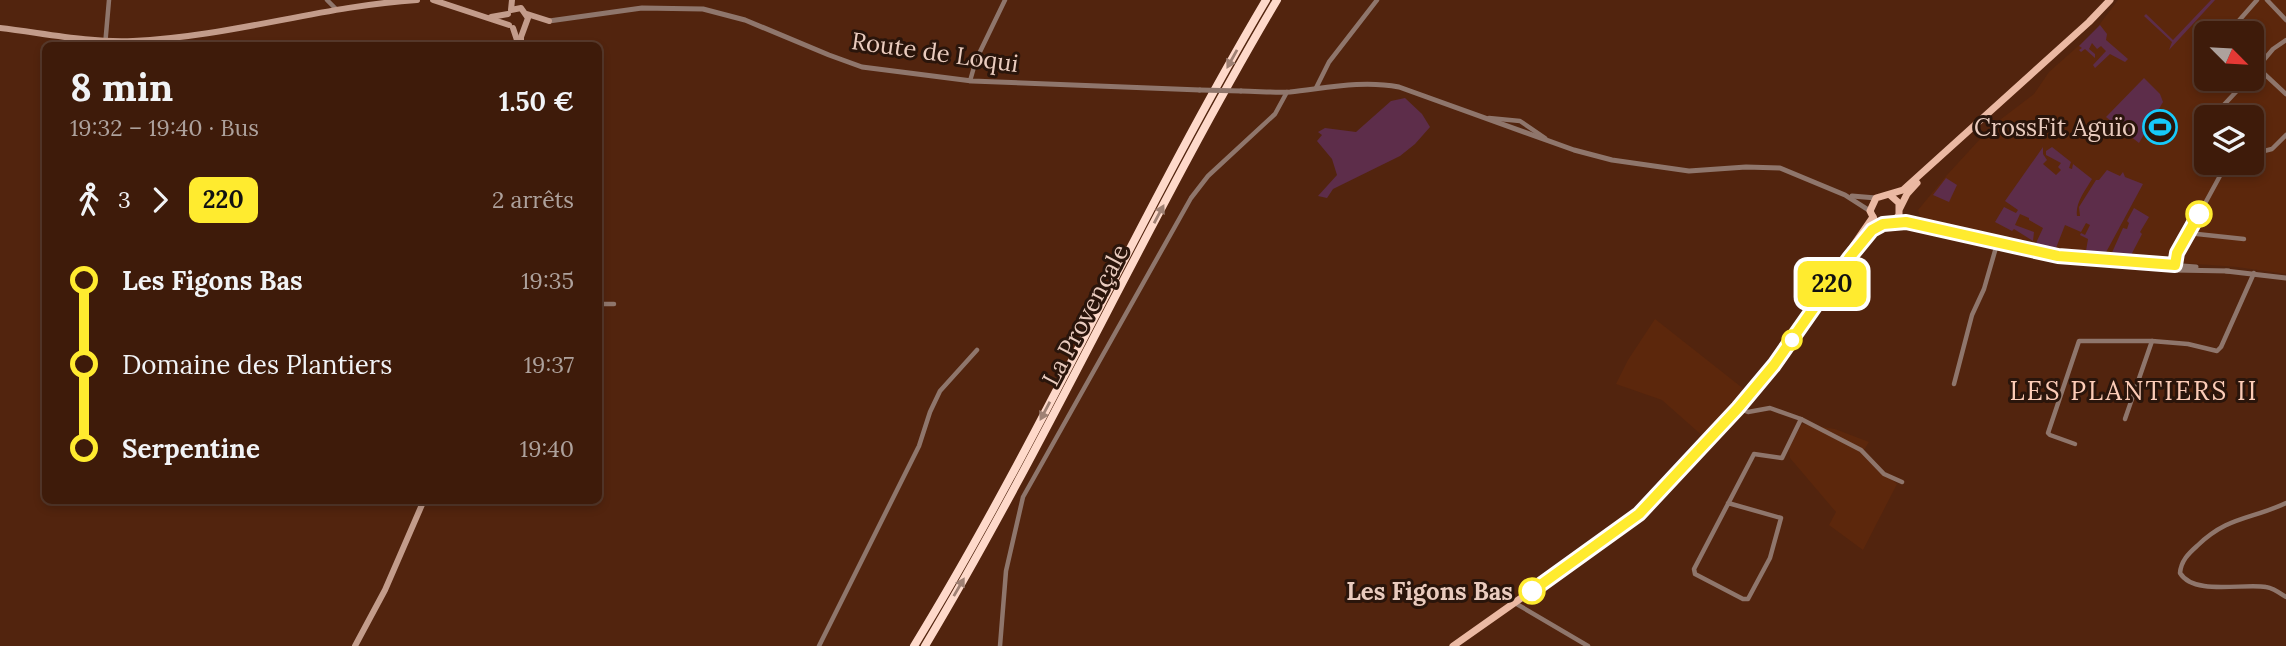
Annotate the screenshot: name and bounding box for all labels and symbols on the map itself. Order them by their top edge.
north arrow [2194,21,2264,91]
street label: Route de Loqui [849,25,1021,79]
one-way arrow [1226,49,1238,69]
sports icon: CrossFit Aguïo [2141,108,2179,146]
place label: CrossFit Aguïo [1974,112,2136,143]
unlabelled marker [2186,201,2212,227]
one-way arrow [1154,204,1165,224]
street label: La Provençale [1035,239,1135,391]
line badge: 220 [1792,261,1872,307]
unlabelled marker [1782,330,1802,350]
district label: LES PLANTIERS II [2010,374,2258,407]
one-way arrow [1039,402,1051,421]
place label: Les Figons Bas [1346,576,1513,607]
one-way arrow [953,578,965,597]
marker: Les Figons Bas [1519,578,1545,604]

